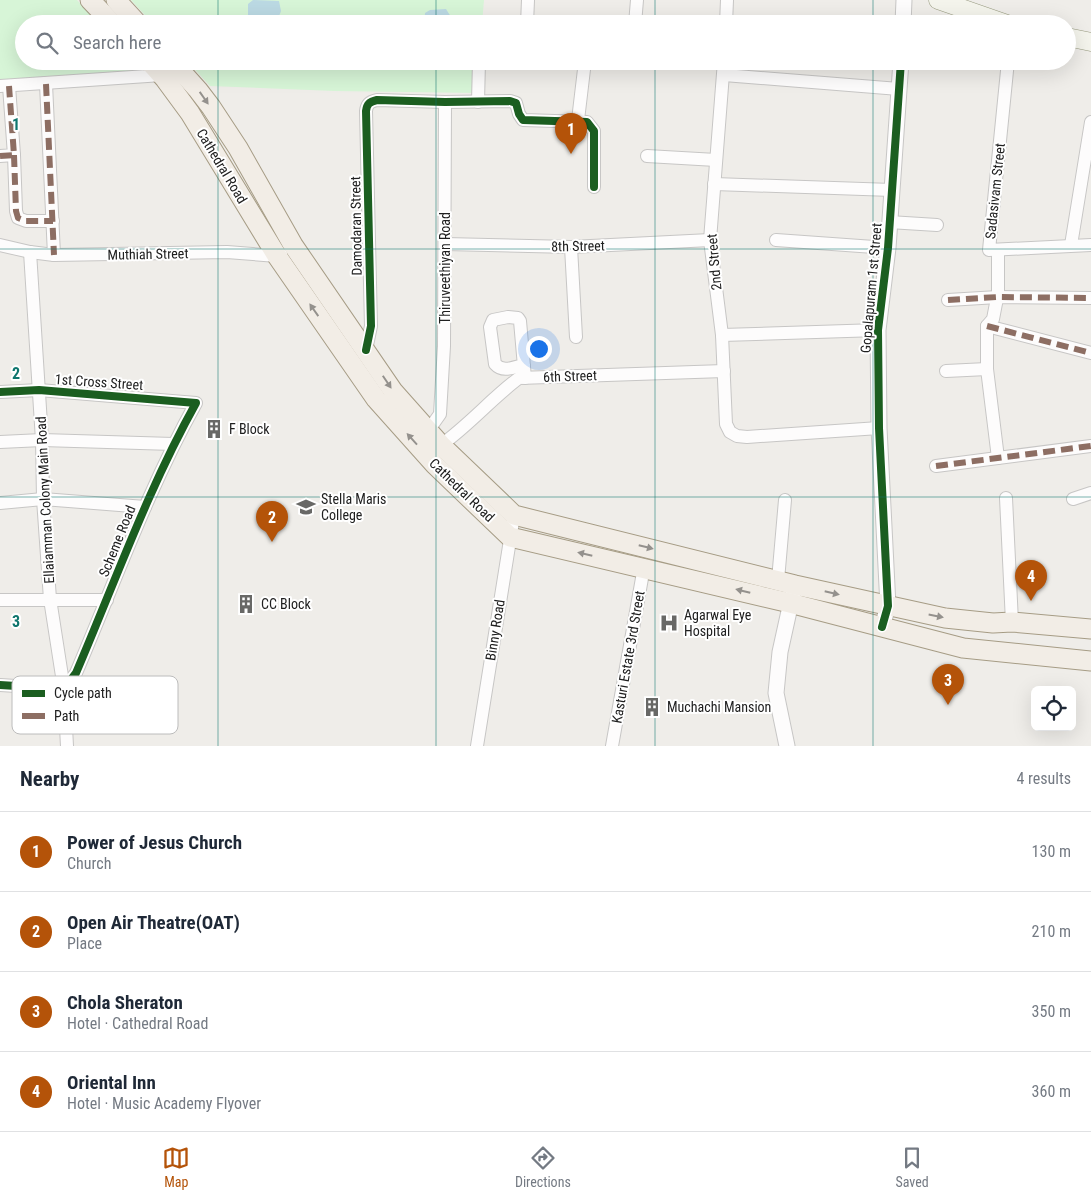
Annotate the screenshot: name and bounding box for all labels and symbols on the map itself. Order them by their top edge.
one-way arrow [199,91,209,105]
pin: 1 [555,113,587,154]
text: 1 [12,115,20,134]
street label: Cathedral Road [193,126,251,206]
street label: Sadasivam Street [982,142,1008,240]
street label: Damodaran Street [347,176,365,276]
street label: Thiruveethiyan Road [437,212,453,324]
street label: Gopalapuram 1st Street [857,222,885,354]
street label: 2nd Street [704,233,724,291]
street label: 8th Street [551,238,605,254]
street label: Muthiah Street [107,245,189,263]
one-way arrow [309,303,319,317]
your location [526,336,552,362]
text: 2 [12,364,20,383]
street label: 6th Street [543,367,597,385]
street label: 1st Cross Street [54,371,144,393]
one-way arrow [382,375,392,388]
street label: Ellaiamman Colony Main Road [33,416,57,584]
building icon: F Block [203,418,225,440]
place label: F Block [229,421,270,437]
one-way arrow [406,434,418,446]
street label: Cathedral Road [426,455,498,525]
place label: Stella Maris College [321,491,386,523]
school or university icon: Stella Maris College [295,496,317,518]
pin: 2 [256,501,288,542]
street label: Scheme Road [95,503,139,579]
one-way arrow [638,543,653,551]
one-way arrow [577,550,592,558]
pin: 4 [1015,560,1047,601]
one-way arrow [735,587,750,595]
street label: Kasturi Estate 3rd Street [608,589,648,725]
one-way arrow [825,589,840,597]
building icon: CC Block [235,593,257,615]
place label: CC Block [261,596,311,612]
street label: Binny Road [482,598,508,662]
place label: Agarwal Eye Hospital [684,607,752,639]
text: 3 [12,612,20,631]
hospital icon: Agarwal Eye Hospital [658,612,680,634]
one-way arrow [929,612,944,620]
pin: 3 [932,664,964,705]
legend [12,676,178,734]
text: Cycle path [54,685,112,701]
building icon: Muchachi Mansion [641,696,663,718]
place label: Muchachi Mansion [667,699,771,715]
text: Path [54,708,79,724]

